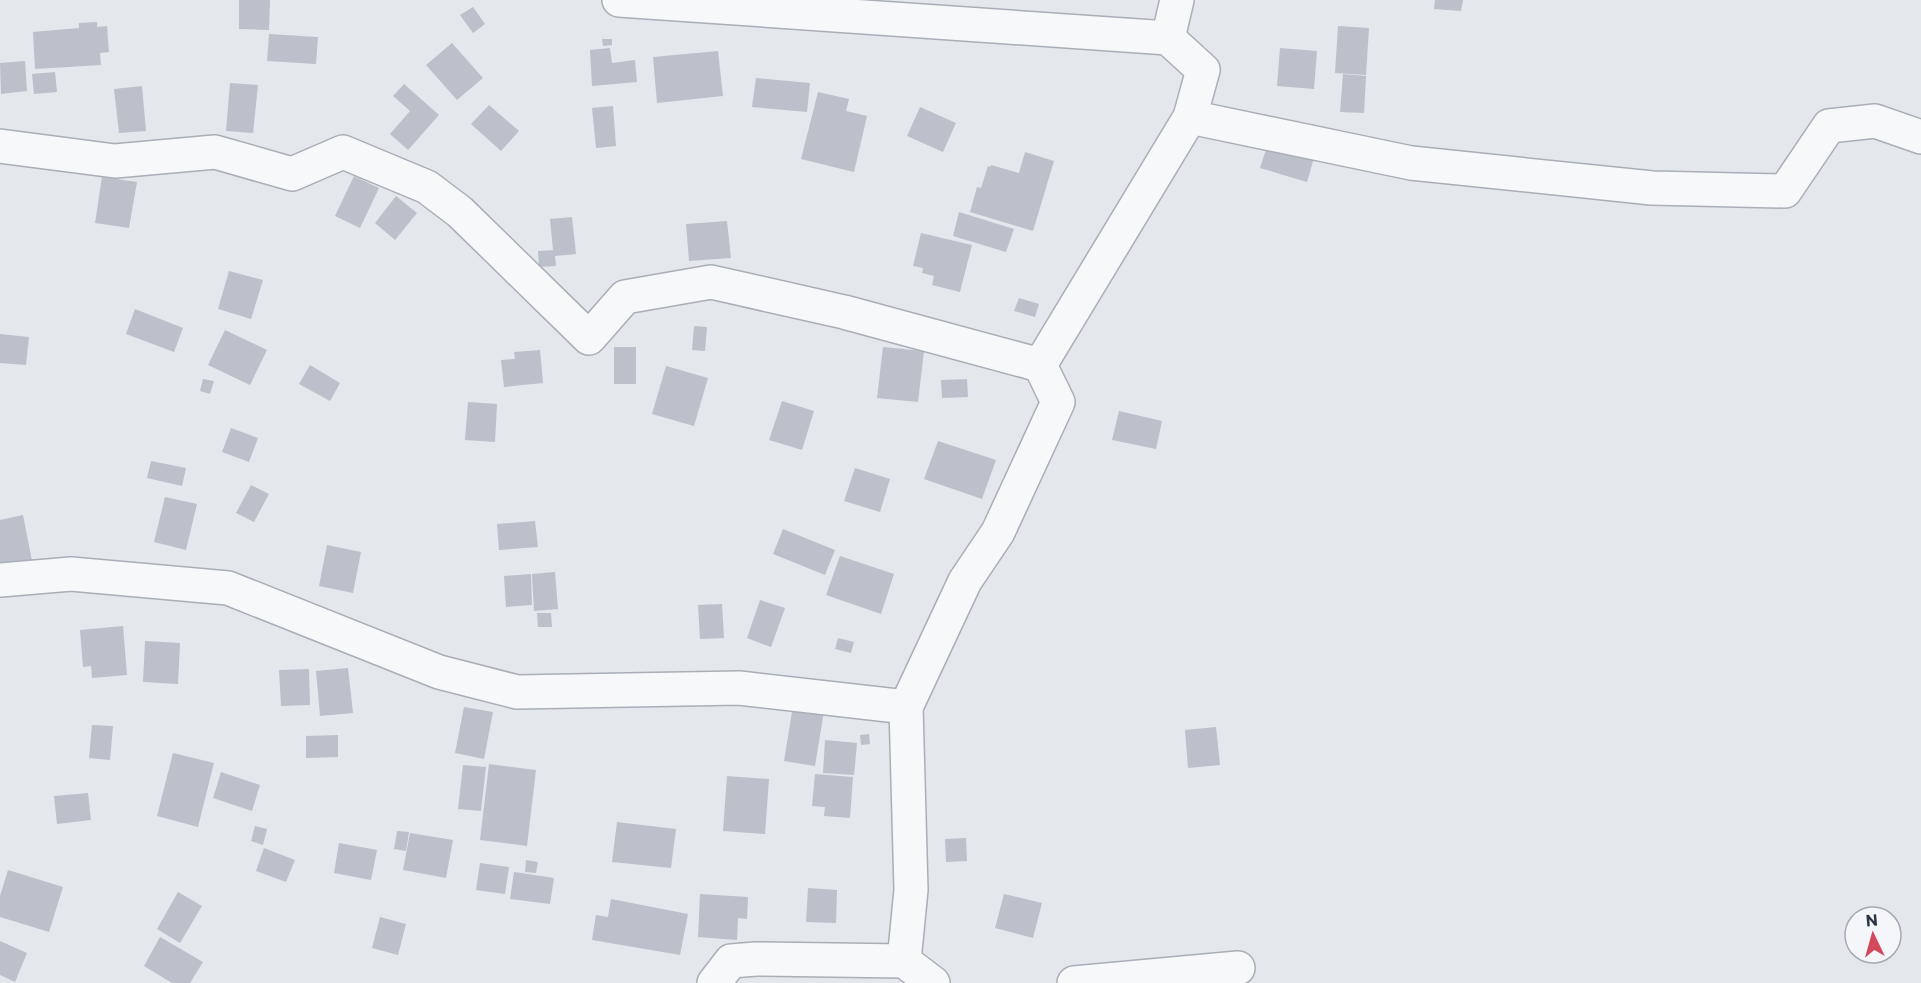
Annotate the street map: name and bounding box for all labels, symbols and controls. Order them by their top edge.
north arrow [1843,905,1903,965]
text: N [1865,910,1878,930]

